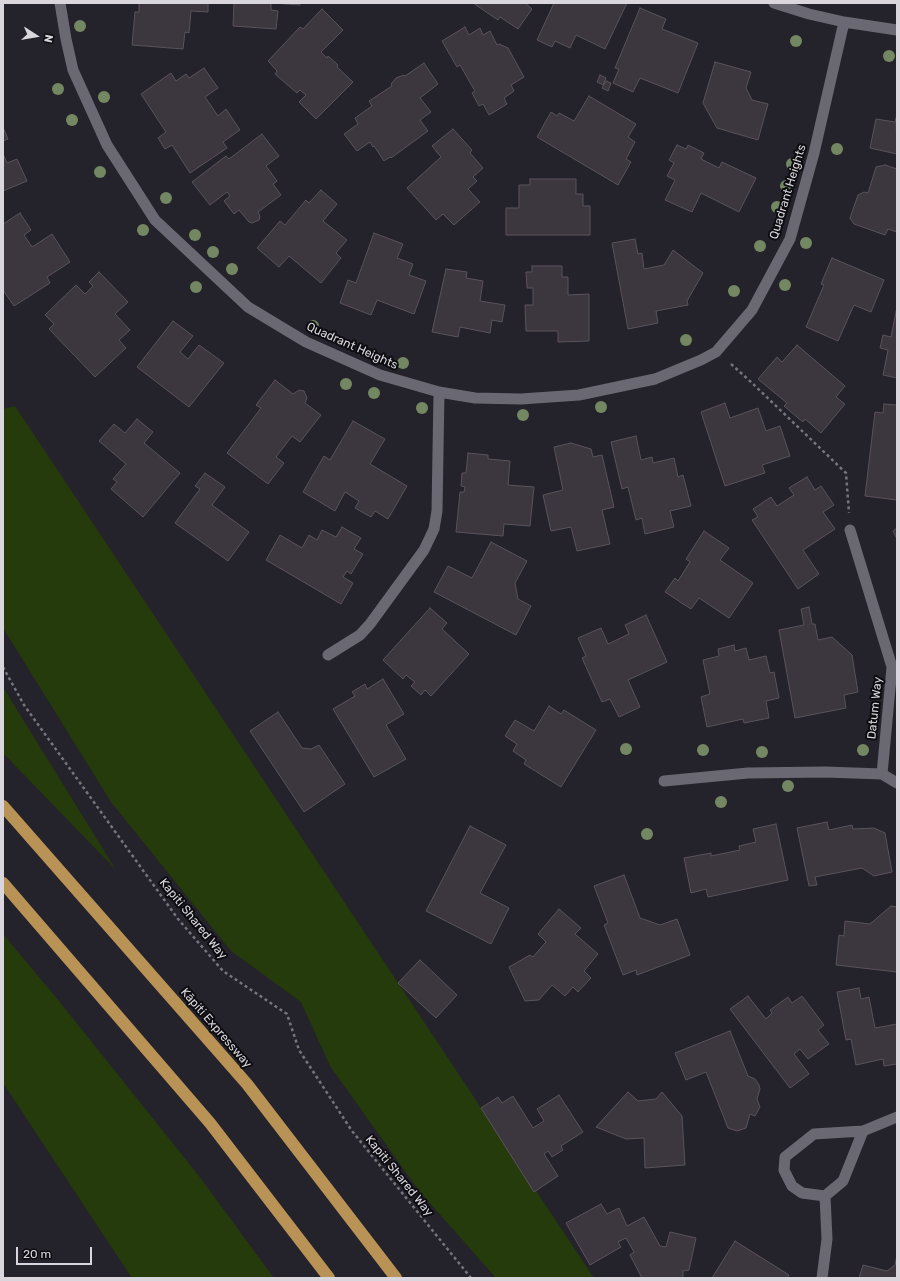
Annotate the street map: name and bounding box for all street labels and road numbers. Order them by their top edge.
street label: Quadrant Heights [767,143,809,241]
street label: Quadrant Heights [304,319,400,373]
street label: Datum Way [865,676,885,740]
street label: Kapiti Shared Way [156,876,230,962]
street label: Kāpiti Expressway [177,985,255,1071]
street label: Kapiti Shared Way [362,1133,436,1219]

